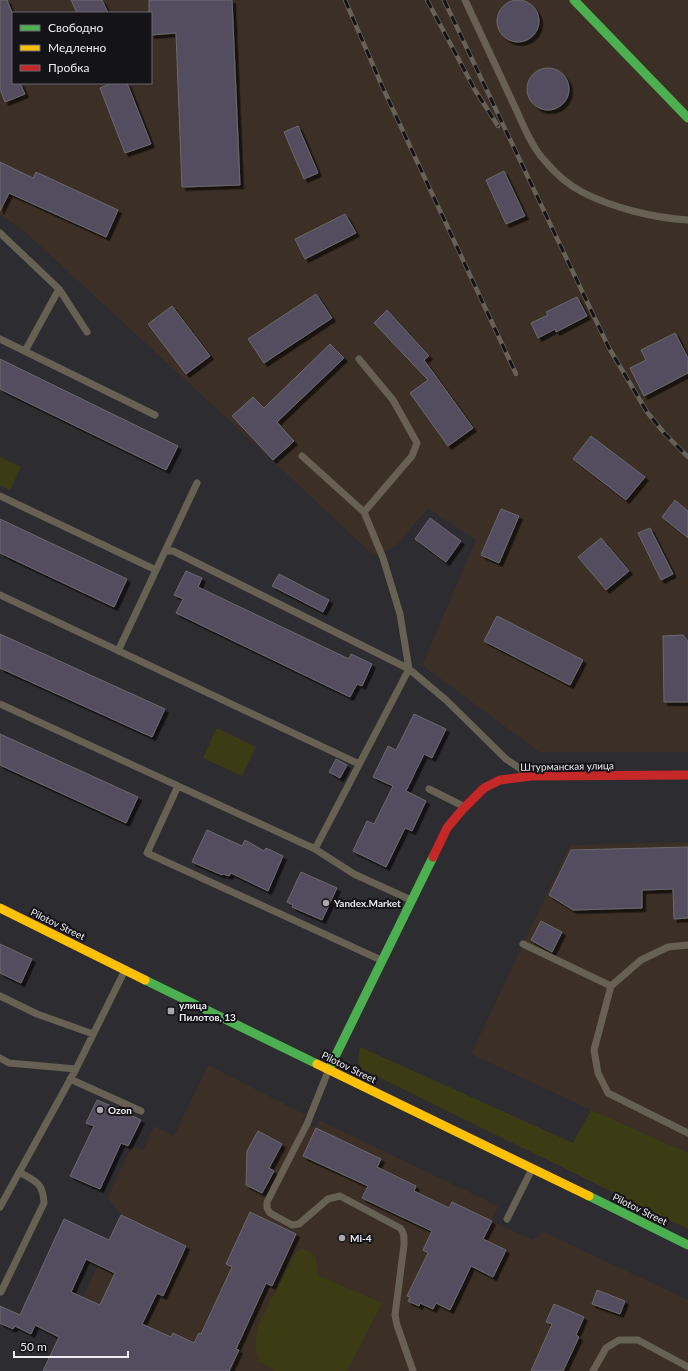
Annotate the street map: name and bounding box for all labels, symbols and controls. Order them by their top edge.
legend [12,12,152,84]
text: Свободно [48,20,104,35]
text: Медленно [48,40,107,55]
text: Пробка [48,60,89,75]
street label: Штурманская улица [520,759,614,773]
place label: Yandex.Market [333,897,401,909]
marker: Yandex.Market [321,898,331,908]
street label: Pilotov Street [29,906,88,943]
place label: улица Пилотов, 13 [179,999,236,1023]
marker: улица Пилотов, 13 [166,1006,176,1016]
street label: Pilotov Street [320,1049,379,1086]
place label: Ozon [108,1104,132,1116]
marker: Ozon [95,1105,105,1115]
street label: Pilotov Street [611,1191,670,1228]
place label: Mi-4 [350,1232,372,1244]
marker: Mi-4 [337,1233,347,1243]
scale bar [14,1333,128,1359]
text: 50 m [20,1339,47,1354]

